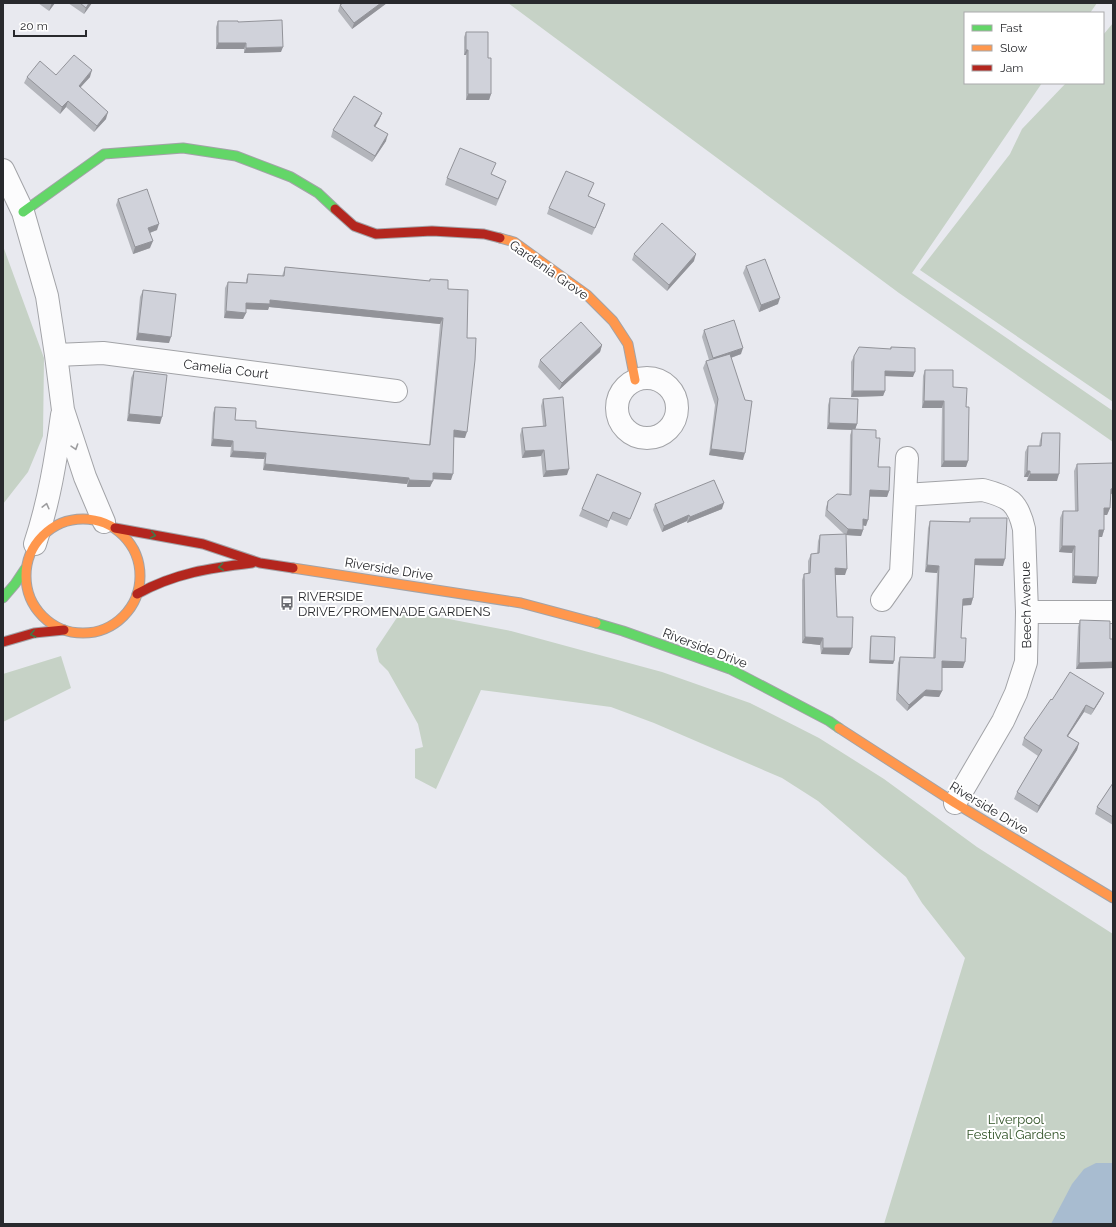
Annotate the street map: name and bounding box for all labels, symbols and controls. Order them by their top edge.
scale bar [14,12,86,38]
legend [964,12,1104,84]
text: 20 m [20,19,48,33]
text: Fast [1000,21,1023,35]
text: Slow [1000,41,1027,55]
text: Jam [1000,61,1023,75]
street label: Gardenia Grove [507,237,592,303]
street label: Camelia Court [183,356,270,382]
one-way arrow [70,444,79,451]
one-way arrow [41,503,49,510]
one-way arrow [150,531,156,539]
street label: Riverside Drive [344,555,435,583]
street label: Beech Avenue [1018,561,1034,649]
one-way arrow [218,562,224,571]
place label: RIVERSIDE DRIVE/PROMENADE GARDENS [298,589,490,619]
bus stop icon: RIVERSIDE DRIVE/PROMENADE GARDENS [279,595,295,611]
street label: Riverside Drive [661,625,750,671]
one-way arrow [30,630,36,638]
street label: Riverside Drive [947,779,1031,838]
park label: Liverpool Festival Gardens [967,1112,1065,1142]

